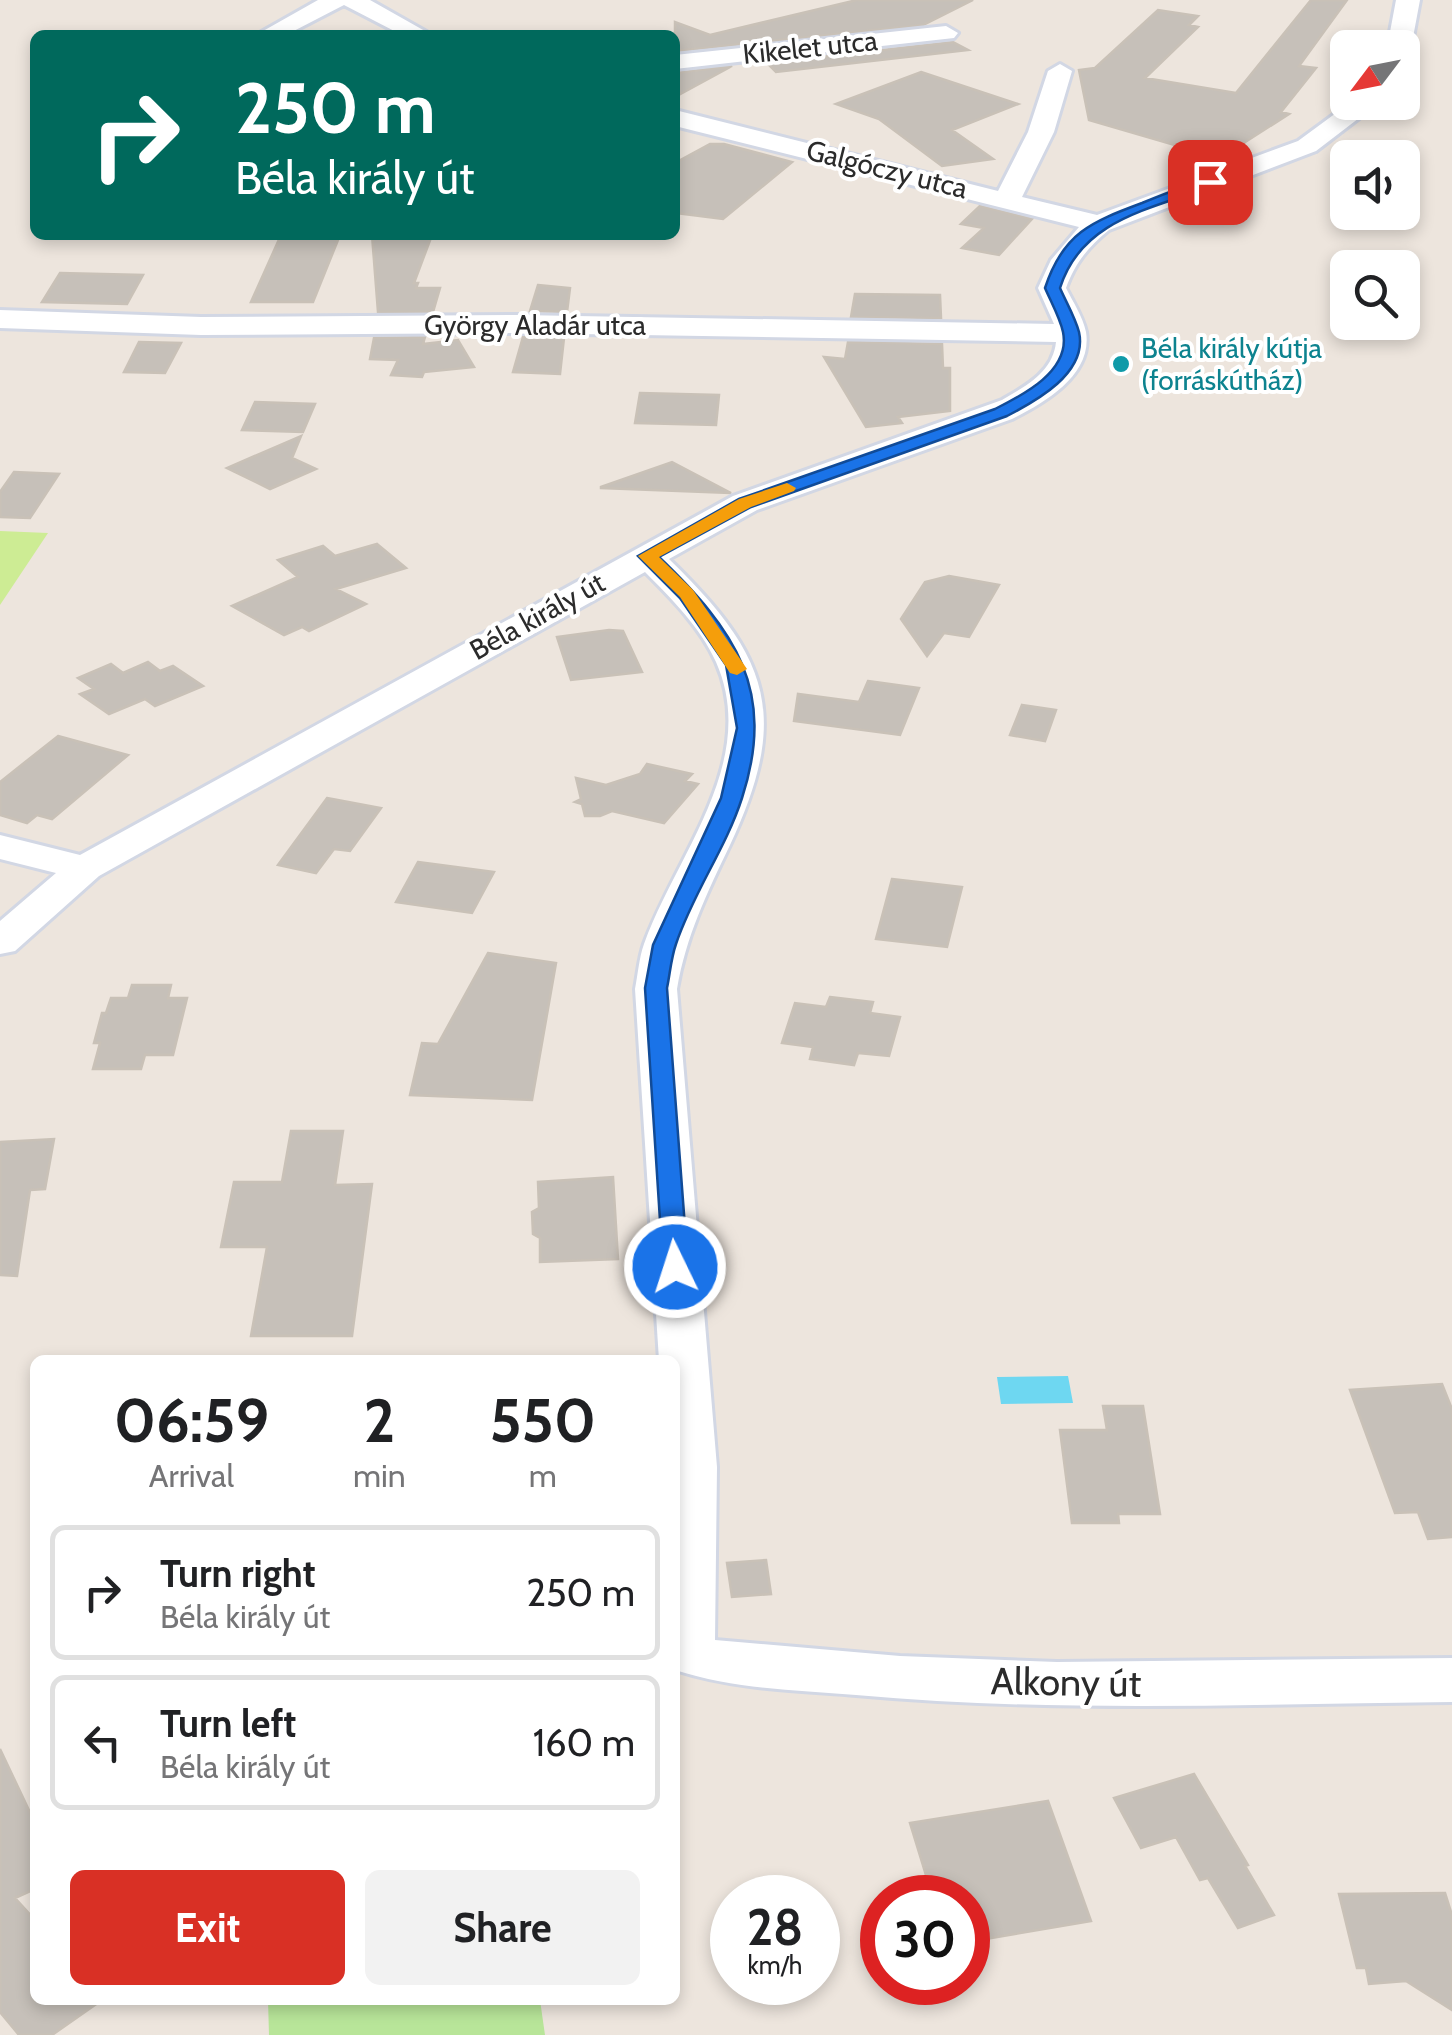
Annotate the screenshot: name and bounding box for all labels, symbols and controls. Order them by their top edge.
street label: Kikelet utca [741,23,880,71]
north arrow [1330,30,1420,120]
map controls [1330,30,1420,340]
text: 250 m [235,65,436,151]
icon: right [70,70,200,200]
street label: Galgóczy utca [803,133,972,206]
pin [1168,140,1253,225]
button: sound [1330,140,1420,230]
text: Béla király út [235,151,474,205]
icon: arrive [1183,155,1238,210]
button: search [1330,250,1420,340]
street label: György Aladár utca [424,308,647,342]
place label: Béla király kútja (forráskútház) [1141,331,1322,397]
marker: Béla király kútja (forráskútház) [1110,353,1132,375]
street label: Béla király út [464,565,610,667]
position arrow [623,1215,727,1319]
text: 06:59 [114,1384,269,1457]
text: 2 [363,1384,395,1457]
text: 550 [489,1384,596,1457]
text: Arrival [149,1456,234,1495]
text: min [353,1456,406,1495]
text: m [529,1456,557,1495]
text: Turn right [160,1550,316,1597]
icon: right [75,1565,130,1620]
text: 250 m [526,1569,635,1616]
text: Béla király út [160,1597,330,1636]
street label: Alkony út [990,1657,1142,1707]
text: Turn left [160,1700,296,1747]
icon: left [75,1715,130,1770]
text: 160 m [533,1719,635,1766]
text: Béla király út [160,1747,330,1786]
button: Exit [70,1870,345,1985]
button: Share [365,1870,640,1985]
speed limit sign: 30 [860,1875,990,2005]
text: 28 [747,1897,803,1958]
text: km/h [748,1950,802,1980]

